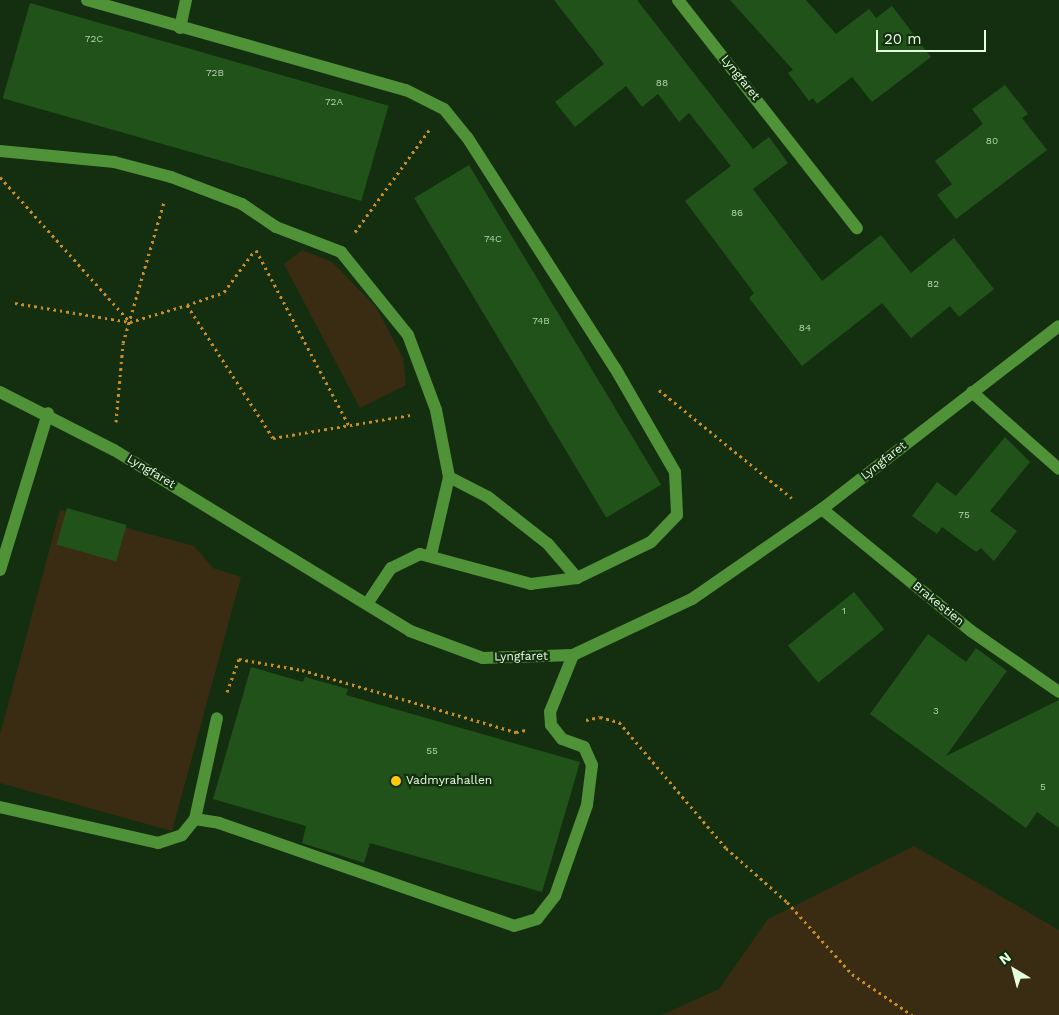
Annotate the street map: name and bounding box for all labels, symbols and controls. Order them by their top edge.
scale bar [879,20,989,52]
text: 20 m [884,30,922,48]
house number: 72C [85,33,103,45]
street label: Lyngfaret [717,53,763,103]
house number: 72B [206,67,224,79]
house number: 88 [656,77,668,89]
house number: 72A [325,96,343,108]
house number: 80 [986,135,998,147]
house number: 86 [731,207,743,219]
house number: 74C [484,233,502,245]
house number: 82 [927,278,939,290]
house number: 74B [532,315,550,327]
house number: 84 [799,322,811,334]
street label: Lyngfaret [858,439,910,483]
street label: Lyngfaret [124,452,178,492]
house number: 75 [958,509,970,521]
street label: Brakestien [909,579,967,629]
house number: 1 [842,605,846,617]
street label: Lyngfaret [494,649,548,665]
house number: 3 [933,705,939,717]
house number: 55 [426,745,438,757]
place label: Vadmyrahallen [406,774,492,788]
marker: Vadmyrahallen [390,775,402,787]
house number: 5 [1040,781,1046,793]
north arrow [989,945,1039,995]
text: N [996,949,1014,968]

